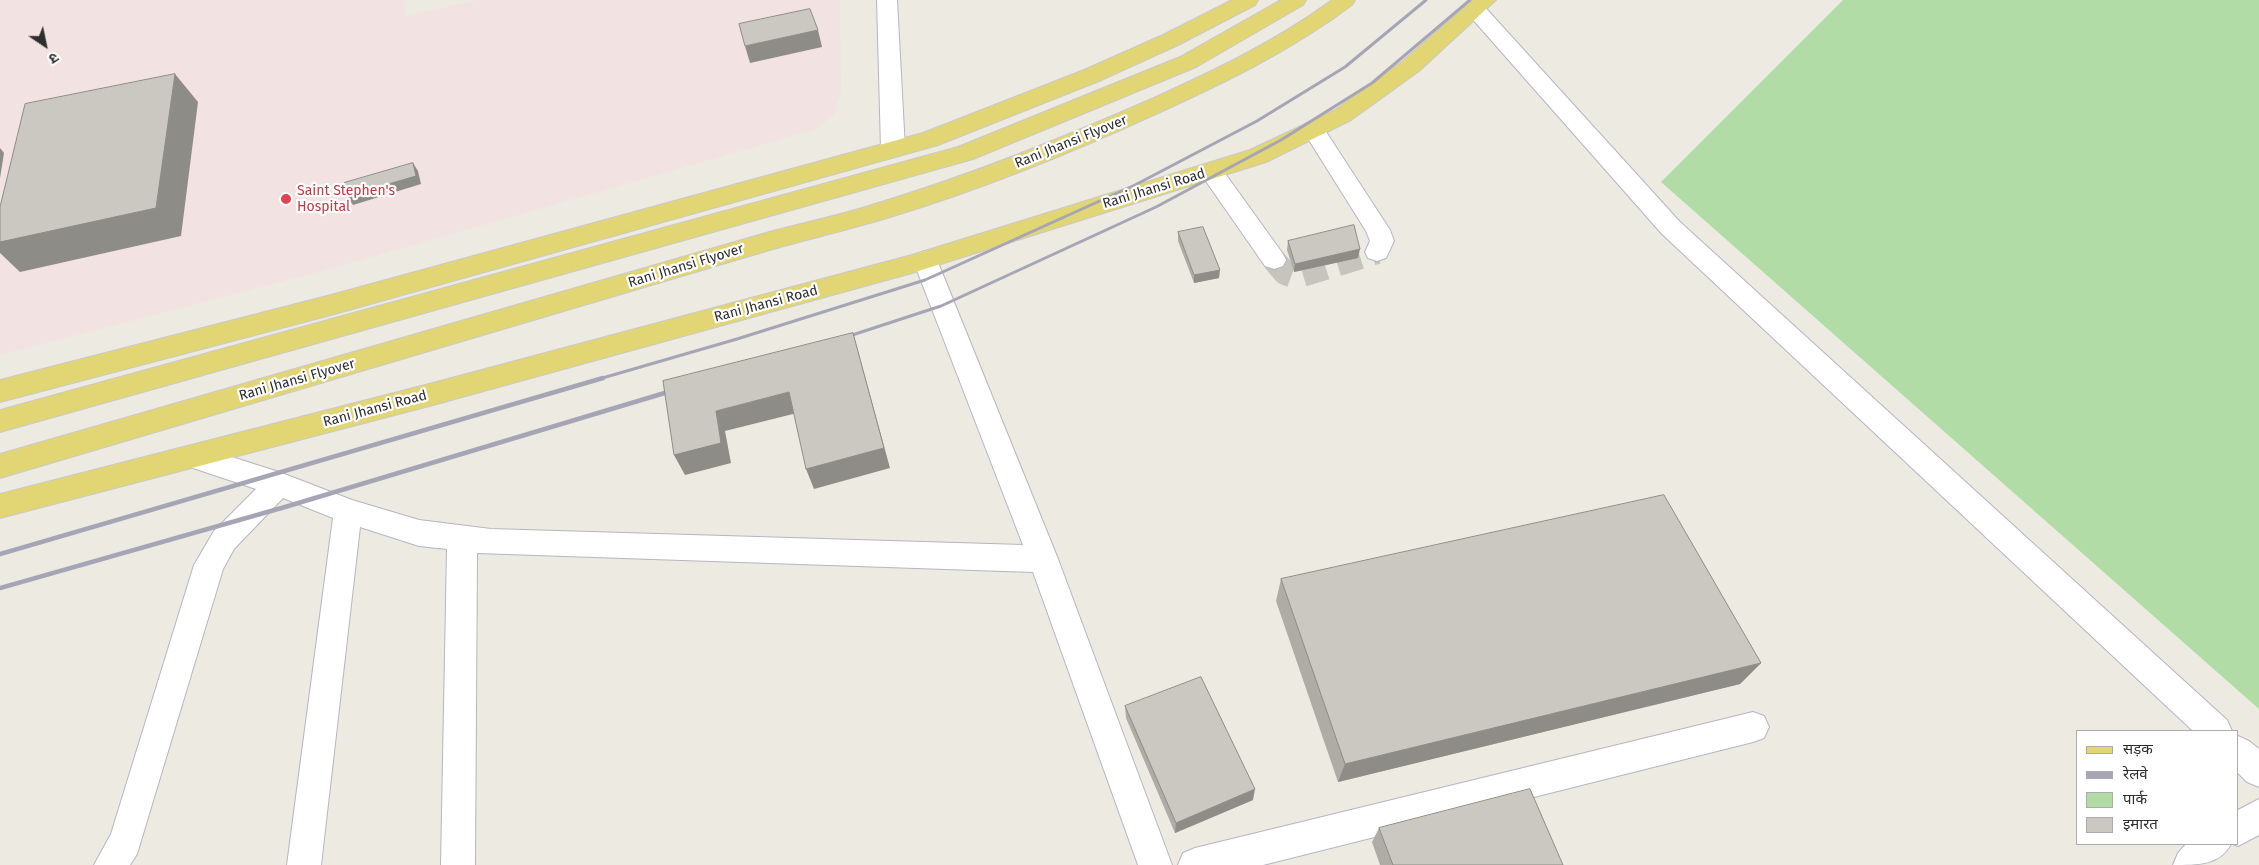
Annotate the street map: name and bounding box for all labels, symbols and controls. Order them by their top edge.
north arrow [20,20,70,70]
text: उ [46,49,62,67]
street label: Rani Jhansi Flyover [1012,112,1130,172]
street label: Rani Jhansi Road [1101,165,1207,213]
place label: Saint Stephen's Hospital [297,183,395,216]
marker: Saint Stephen's Hospital [279,192,293,206]
street label: Rani Jhansi Flyover [626,240,746,292]
street label: Rani Jhansi Road [712,282,820,326]
street label: Rani Jhansi Flyover [237,355,357,405]
street label: Rani Jhansi Road [321,387,429,431]
legend [2076,730,2239,845]
text: सड़क [2123,740,2153,758]
text: रेलवे [2123,765,2148,783]
text: पार्क [2123,790,2147,808]
text: इमारत [2123,815,2158,833]

